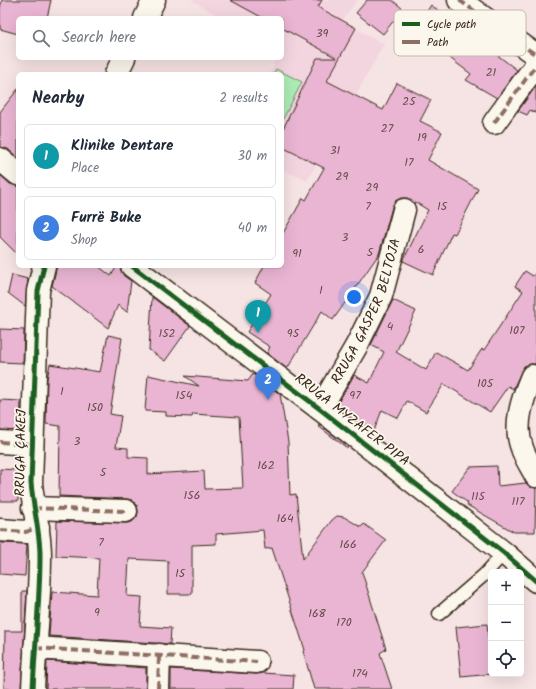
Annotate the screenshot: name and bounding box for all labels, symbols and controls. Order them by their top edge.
legend [394,10,526,56]
search box [16,16,284,60]
text: Cycle path [427,16,476,34]
house number: 39 [316,24,328,43]
text: Search here [62,26,136,50]
icon: search [30,27,52,49]
text: Path [427,34,448,52]
house number: 21 [486,63,497,82]
text: Nearby [32,85,84,112]
text: 2 results [220,88,268,109]
house number: 25 [402,92,417,111]
house number: 27 [381,119,394,138]
house number: 19 [417,128,427,147]
text: Klinike Dentare [71,134,173,158]
house number: 31 [330,141,341,160]
text: 1 [44,146,48,167]
text: 30 m [238,146,267,167]
house number: 17 [404,153,414,172]
text: Place [71,158,99,179]
house number: 29 [336,167,349,186]
house number: 29 [366,178,379,197]
house number: 7 [365,197,371,216]
house number: 15 [437,197,449,216]
text: Furrë Buke [71,206,141,230]
text: 2 [42,218,50,239]
text: 40 m [238,218,267,239]
house number: 3 [342,228,349,247]
text: Shop [71,230,97,251]
street label: RRUGA GASPER BELTOJA [326,236,407,388]
house number: 6 [418,240,424,259]
house number: 5 [367,243,375,262]
house number: 91 [292,244,302,263]
house number: 1 [319,281,323,300]
your location [344,287,364,307]
pin: 1 [245,300,271,333]
house number: 4 [387,317,394,336]
house number: 107 [509,321,525,340]
house number: 152 [158,324,176,343]
house number: 95 [287,324,301,343]
pin: 2 [255,367,281,400]
street label: RRUGA MYZAFER PIPA [290,368,414,472]
house number: 105 [477,374,495,393]
house number: 1 [60,382,64,401]
house number: 154 [176,386,193,405]
house number: 97 [349,386,361,405]
house number: 150 [87,398,103,417]
street label: RRUGA ÇAKEJ [9,409,33,497]
house number: 3 [74,432,81,451]
house number: 162 [257,456,275,475]
house number: 5 [100,463,108,482]
house number: 156 [184,486,200,505]
house number: 115 [471,487,487,506]
house number: 117 [511,492,525,511]
house number: 164 [276,509,294,528]
house number: 7 [98,533,104,552]
house number: 166 [339,535,357,554]
house number: 15 [175,564,187,583]
map controls [488,569,524,677]
button: + [488,569,524,605]
house number: 9 [94,603,100,622]
house number: 168 [308,604,327,623]
button: − [488,605,524,641]
house number: 170 [336,613,352,632]
button: locate [488,641,524,677]
house number: 174 [352,664,368,683]

